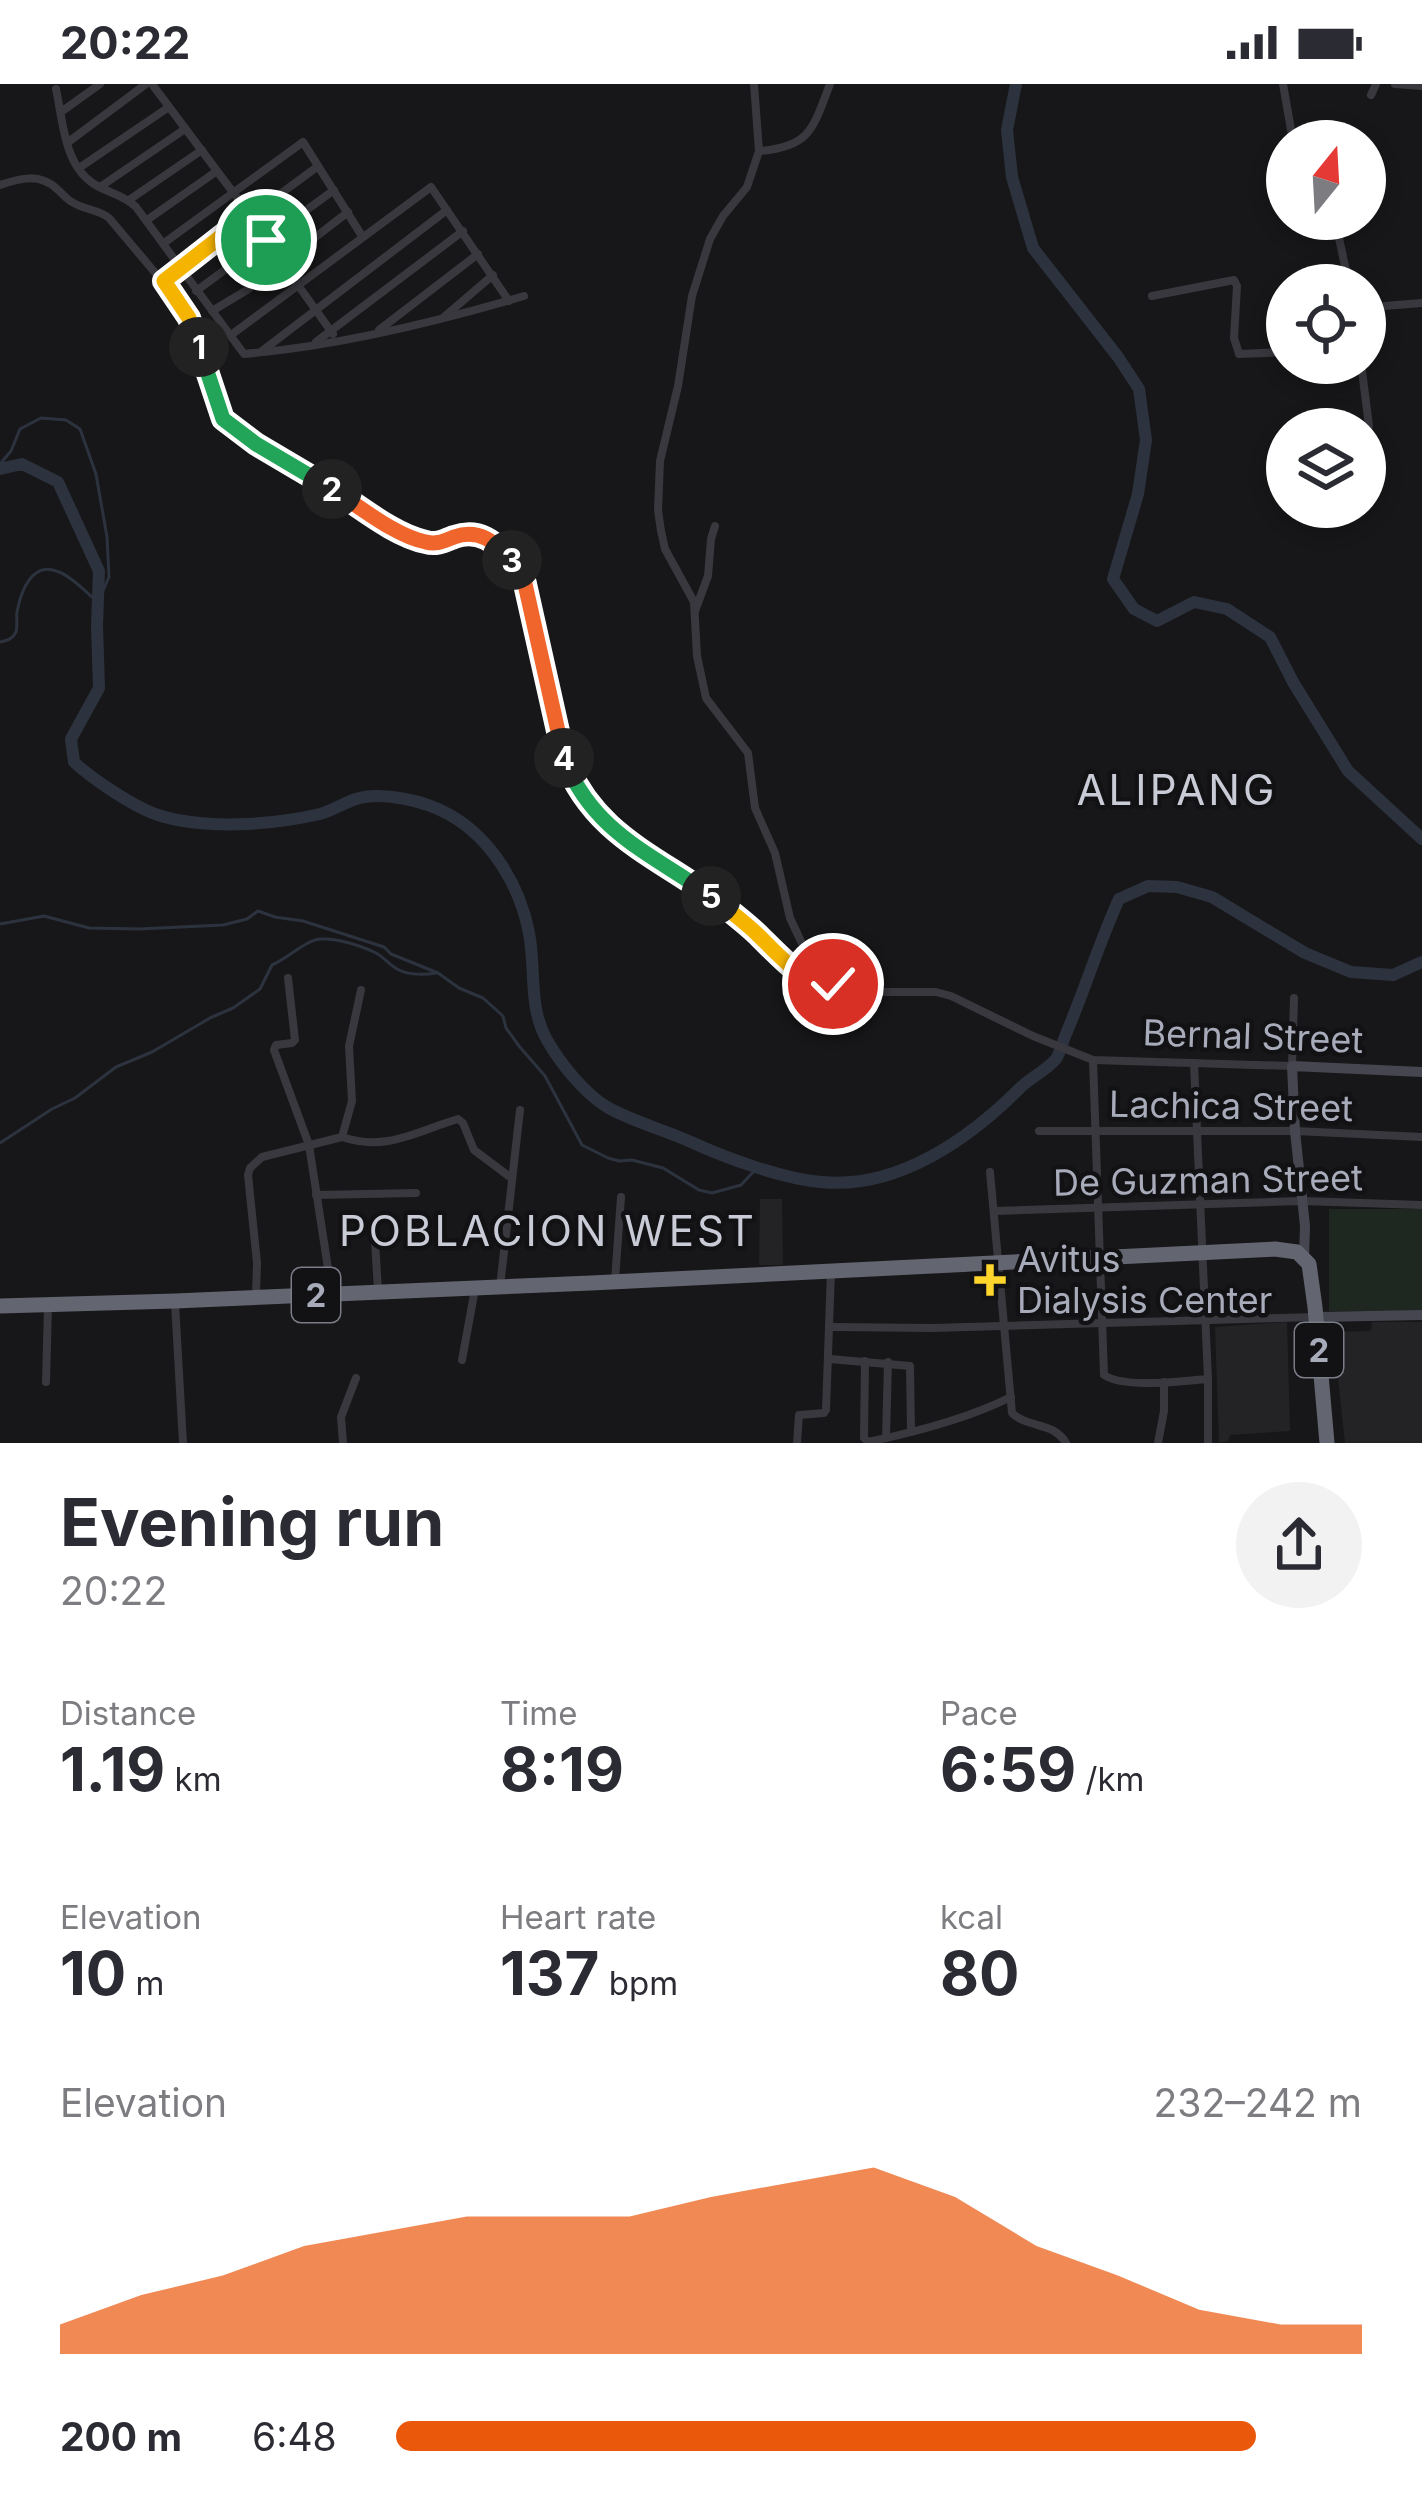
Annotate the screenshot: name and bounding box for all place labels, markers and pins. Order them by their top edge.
pin [215,189,317,291]
pin: 1 [169,317,229,377]
pin: 2 [302,459,362,519]
pin: 3 [482,530,542,590]
pin: 4 [534,728,594,788]
pin: 5 [681,866,741,926]
pin [782,933,884,1035]
place label: Avitus Dialysis Center [1017,1237,1272,1322]
marker: Avitus Dialysis Center [974,1264,1006,1296]

